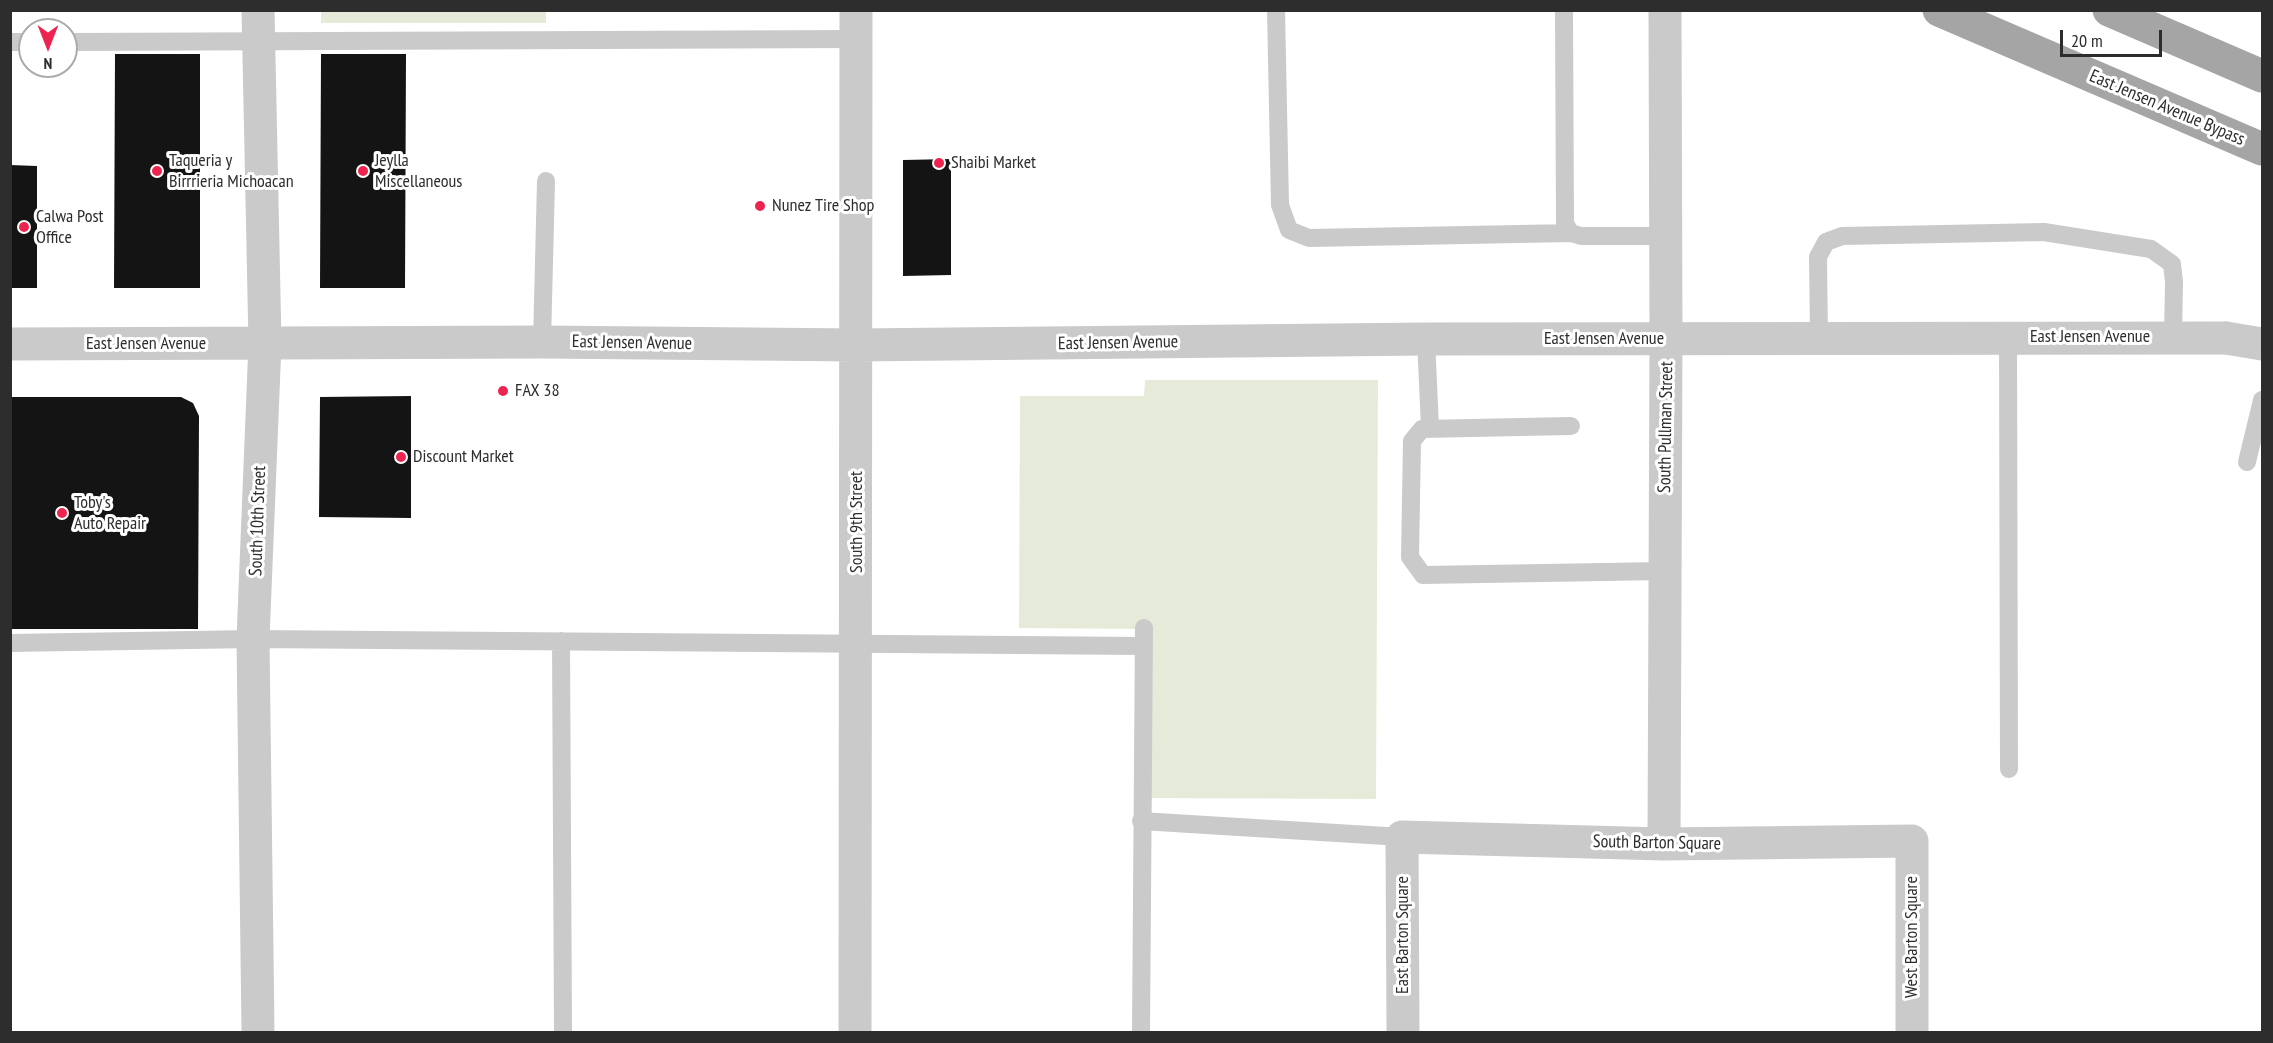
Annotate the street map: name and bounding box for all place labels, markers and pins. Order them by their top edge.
place label: Taqueria y Birrrieria Michoacan [169,150,294,192]
place label: Jeylla Miscellaneous [375,150,462,192]
place label: Shaibi Market [951,152,1036,174]
marker: Shaibi Market [932,156,946,170]
marker: Taqueria y Birrrieria Michoacan [150,164,164,178]
marker: Jeylla Miscellaneous [356,164,370,178]
place label: Nunez Tire Shop [772,195,874,217]
marker: Nunez Tire Shop [753,199,767,213]
place label: Calwa Post Office [36,206,103,248]
marker: Calwa Post Office [17,220,31,234]
place label: FAX 38 [515,380,560,402]
marker: FAX 38 [496,384,510,398]
place label: Discount Market [413,446,514,468]
marker: Discount Market [394,450,408,464]
place label: Toby's Auto Repair [74,492,146,534]
marker: Toby's Auto Repair [55,506,69,520]

